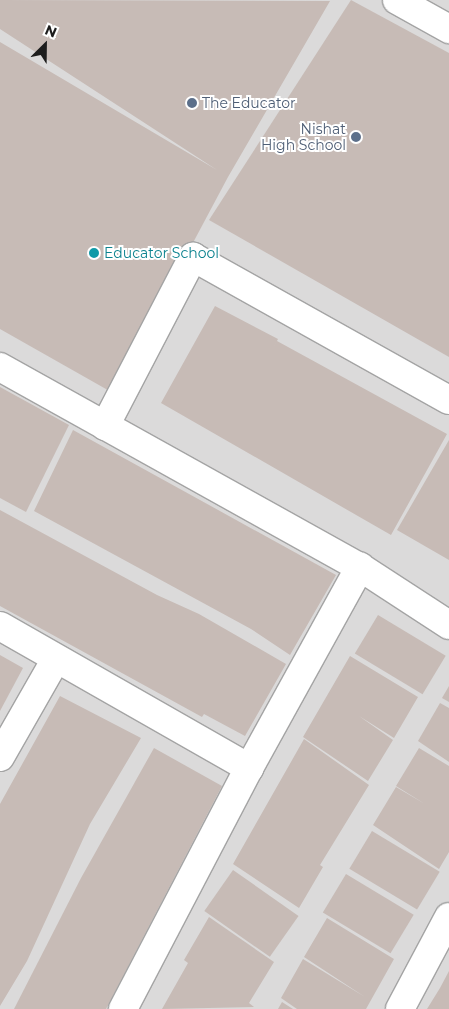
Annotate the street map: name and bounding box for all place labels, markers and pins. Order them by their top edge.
place label: The Educator [202,95,296,111]
marker: The Educator [186,97,198,109]
place label: Nishat High School [261,121,346,154]
marker: Nishat High School [350,131,362,143]
place label: Educator School [104,245,219,261]
marker: Educator School [88,247,100,259]

